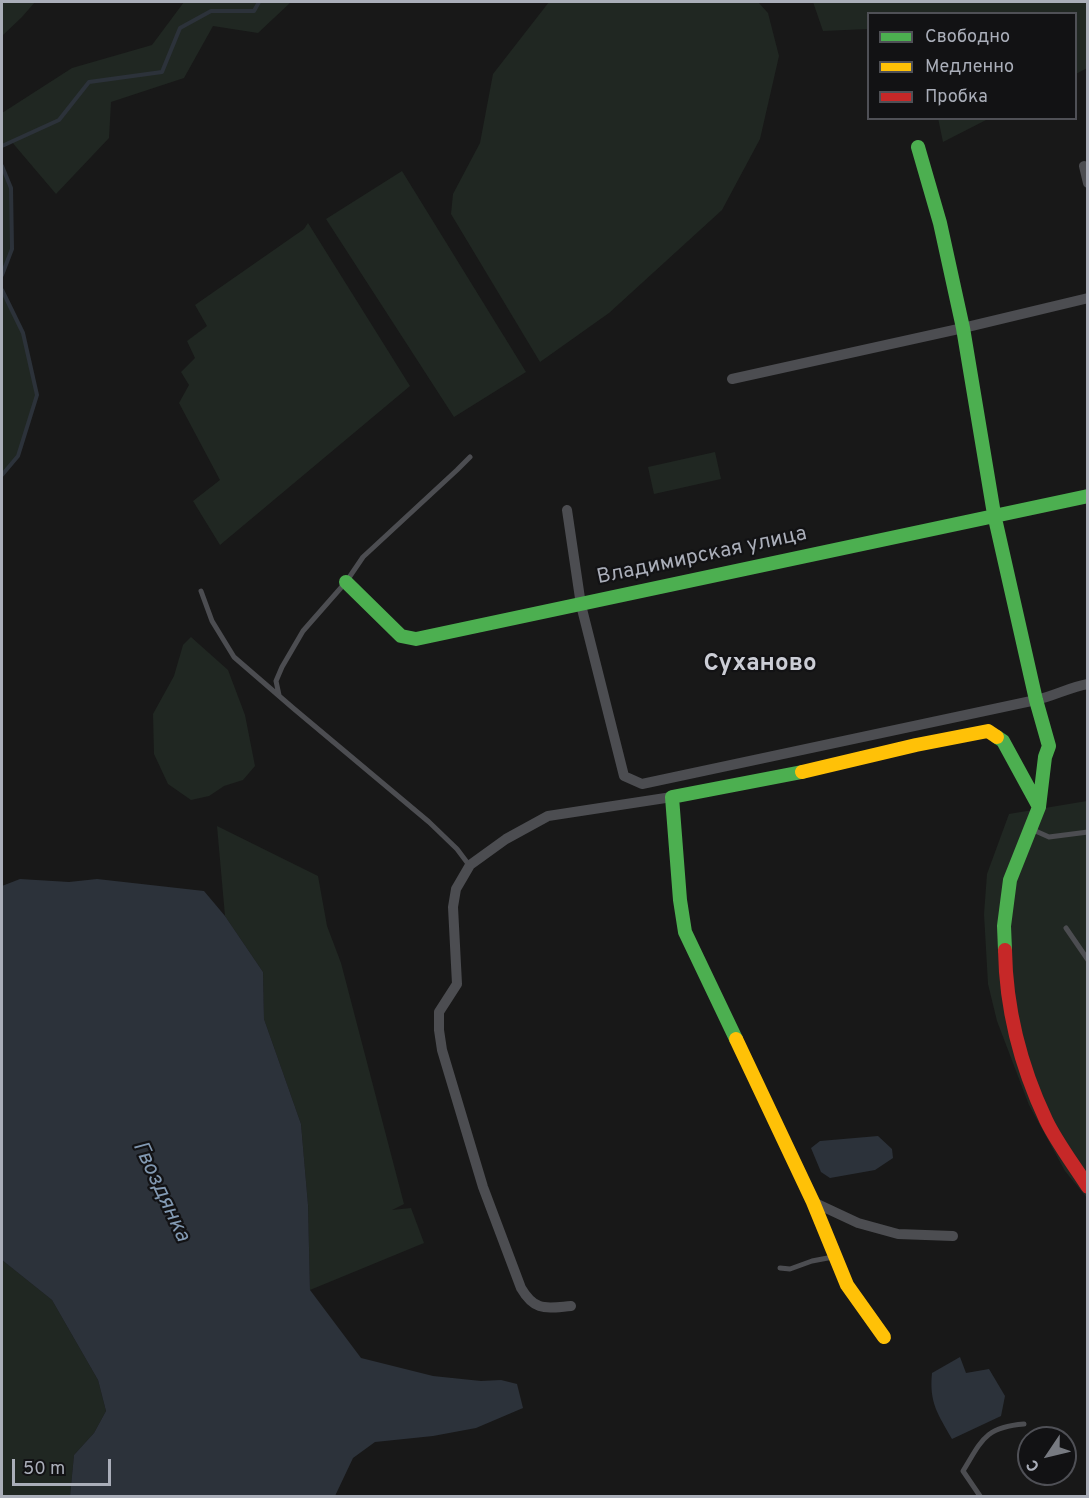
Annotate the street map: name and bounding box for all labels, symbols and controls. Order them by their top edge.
legend [867,12,1077,120]
text: Свободно [925,26,1010,49]
text: Медленно [925,56,1014,79]
text: Пробка [925,86,988,109]
street label: Владимирская улица [595,522,809,592]
district label: Суханово [703,651,817,679]
water label: Гвоздянка [125,1138,195,1246]
north arrow [1017,1426,1077,1486]
scale bar [15,1447,114,1485]
text: С [1023,1455,1045,1475]
text: 50 m [23,1458,65,1481]

